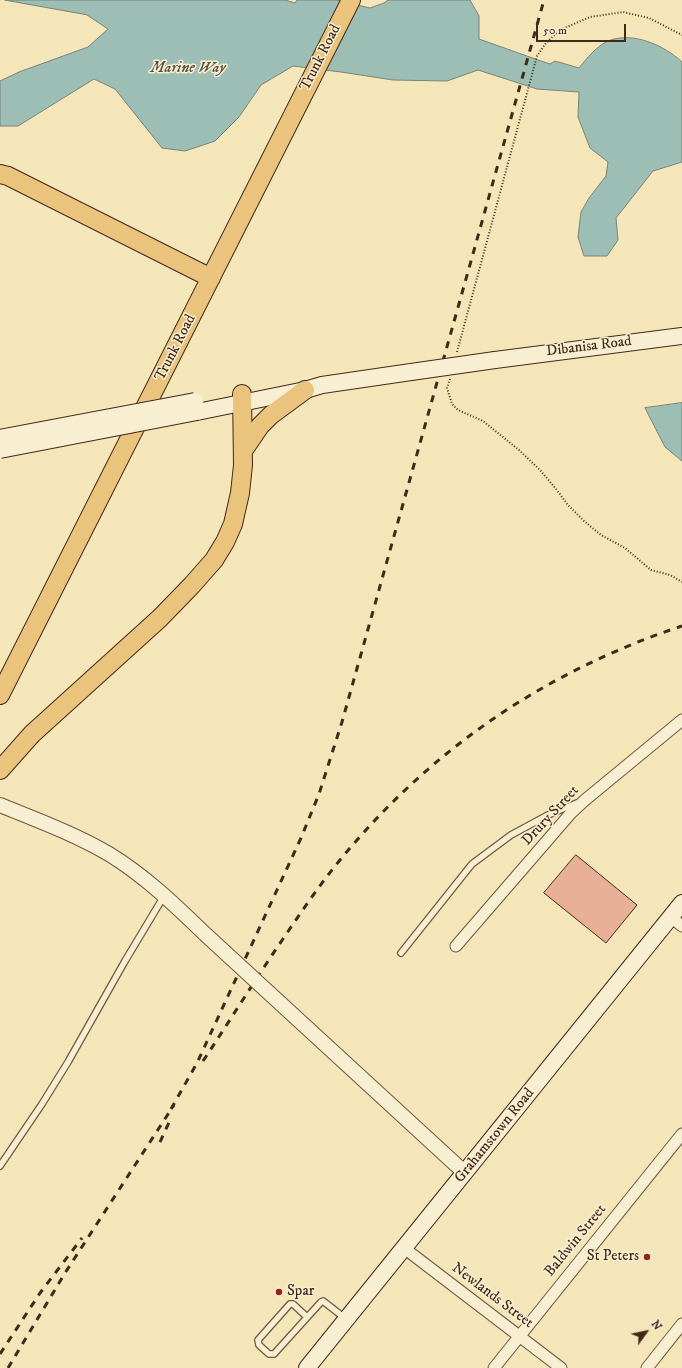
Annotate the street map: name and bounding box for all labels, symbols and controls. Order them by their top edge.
scale bar [538,16,628,42]
street label: Trunk Road [297,22,345,94]
text: 50 m [543,23,567,38]
water label: Marine Way [150,59,226,79]
street label: Trunk Road [152,312,200,384]
street label: Dibanisa Road [545,333,633,361]
street label: Drury Street [519,782,583,850]
street label: Grahamstown Road [451,1085,539,1187]
street label: Baldwin Street [541,1201,611,1281]
place label: St Peters [587,1248,639,1266]
marker: St Peters [642,1252,652,1262]
street label: Newlands Street [448,1260,536,1332]
place label: Spar [287,1283,314,1301]
marker: Spar [274,1287,284,1297]
north arrow [626,1312,666,1352]
text: N [648,1318,664,1333]

